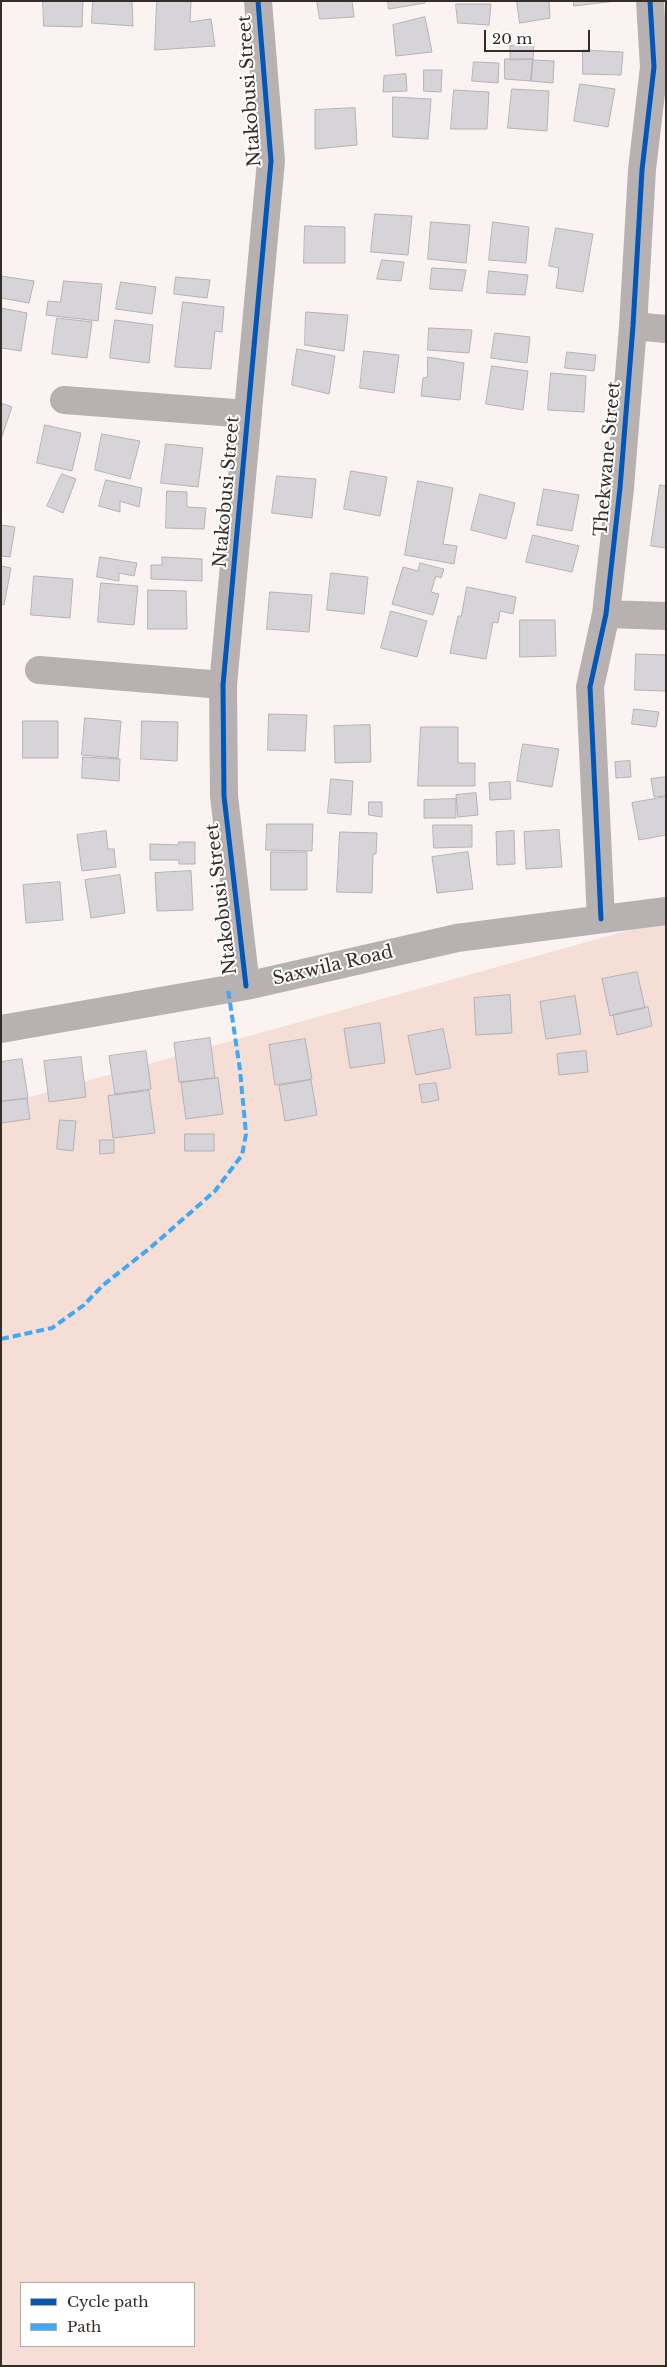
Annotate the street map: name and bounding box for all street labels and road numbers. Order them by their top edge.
street label: Ntakobusi Street [234,14,266,168]
street label: Thekwane Street [590,381,626,537]
street label: Ntakobusi Street [210,415,244,569]
street label: Ntakobusi Street [202,822,242,976]
street label: Saxwila Road [271,942,395,990]

